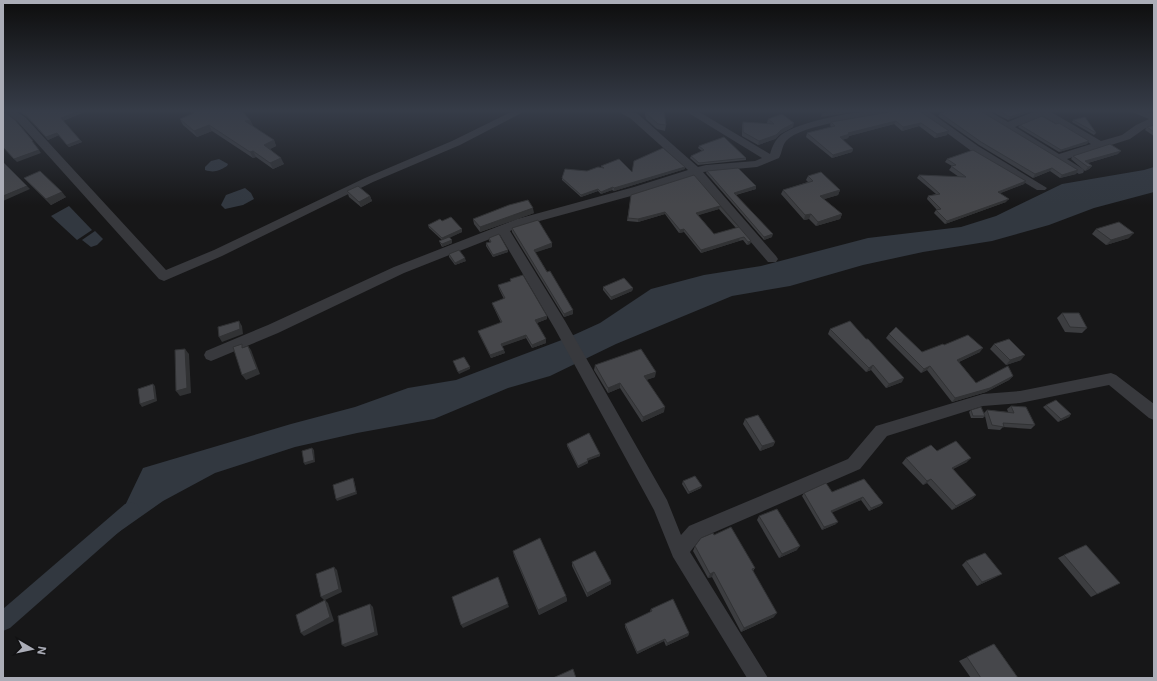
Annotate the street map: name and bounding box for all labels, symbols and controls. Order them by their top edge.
north arrow [12,629,52,669]
text: N [34,645,49,656]

